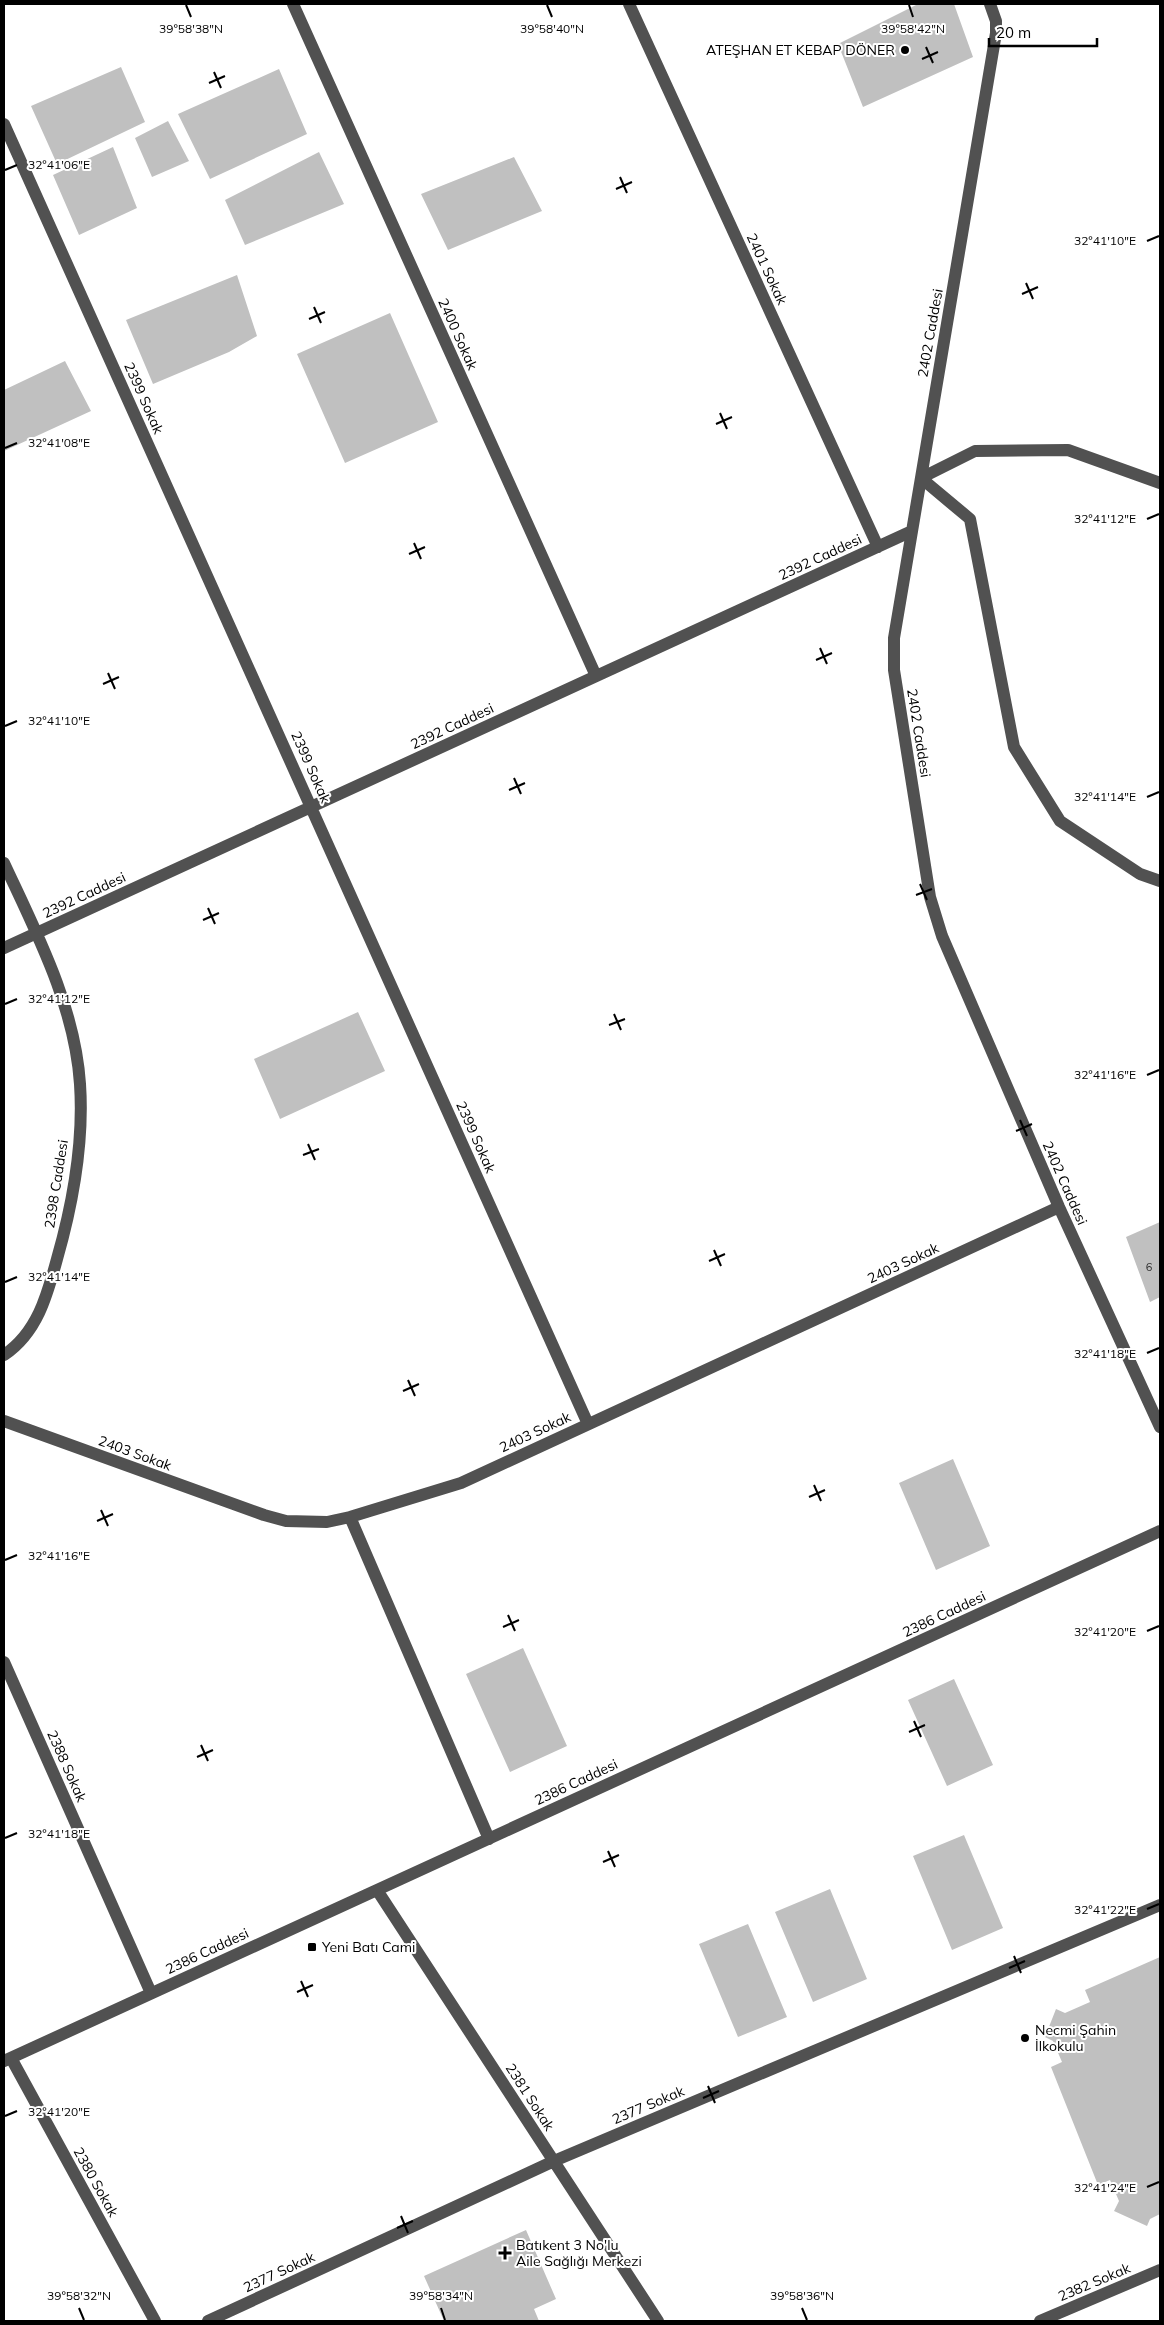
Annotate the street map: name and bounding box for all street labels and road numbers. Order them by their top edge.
street label: 2401 Sokak [743,230,792,308]
street label: 2402 Caddesi [913,287,947,379]
street label: 2400 Sokak [434,295,482,373]
street label: 2399 Sokak [120,359,168,437]
street label: 2392 Caddesi [776,530,864,584]
street label: 2402 Caddesi [903,687,935,779]
street label: 2392 Caddesi [408,699,496,753]
street label: 2399 Sokak [287,728,335,806]
street label: 2392 Caddesi [40,868,128,922]
street label: 2399 Sokak [452,1098,500,1176]
street label: 2398 Caddesi [40,1138,72,1230]
street label: 2402 Caddesi [1039,1138,1091,1228]
street label: 2403 Sokak [864,1238,942,1287]
street label: 2403 Sokak [496,1407,574,1456]
street label: 2403 Sokak [96,1431,175,1475]
street label: 2386 Caddesi [900,1587,988,1641]
street label: 2388 Sokak [43,1727,91,1805]
street label: 2386 Caddesi [532,1755,620,1809]
street label: 2386 Caddesi [163,1924,251,1978]
street label: 2381 Sokak [502,2060,559,2135]
street label: 2377 Sokak [609,2081,688,2128]
street label: 2380 Sokak [70,2144,123,2221]
street label: 2377 Sokak [240,2247,318,2296]
street label: 2382 Sokak [1055,2258,1134,2305]

